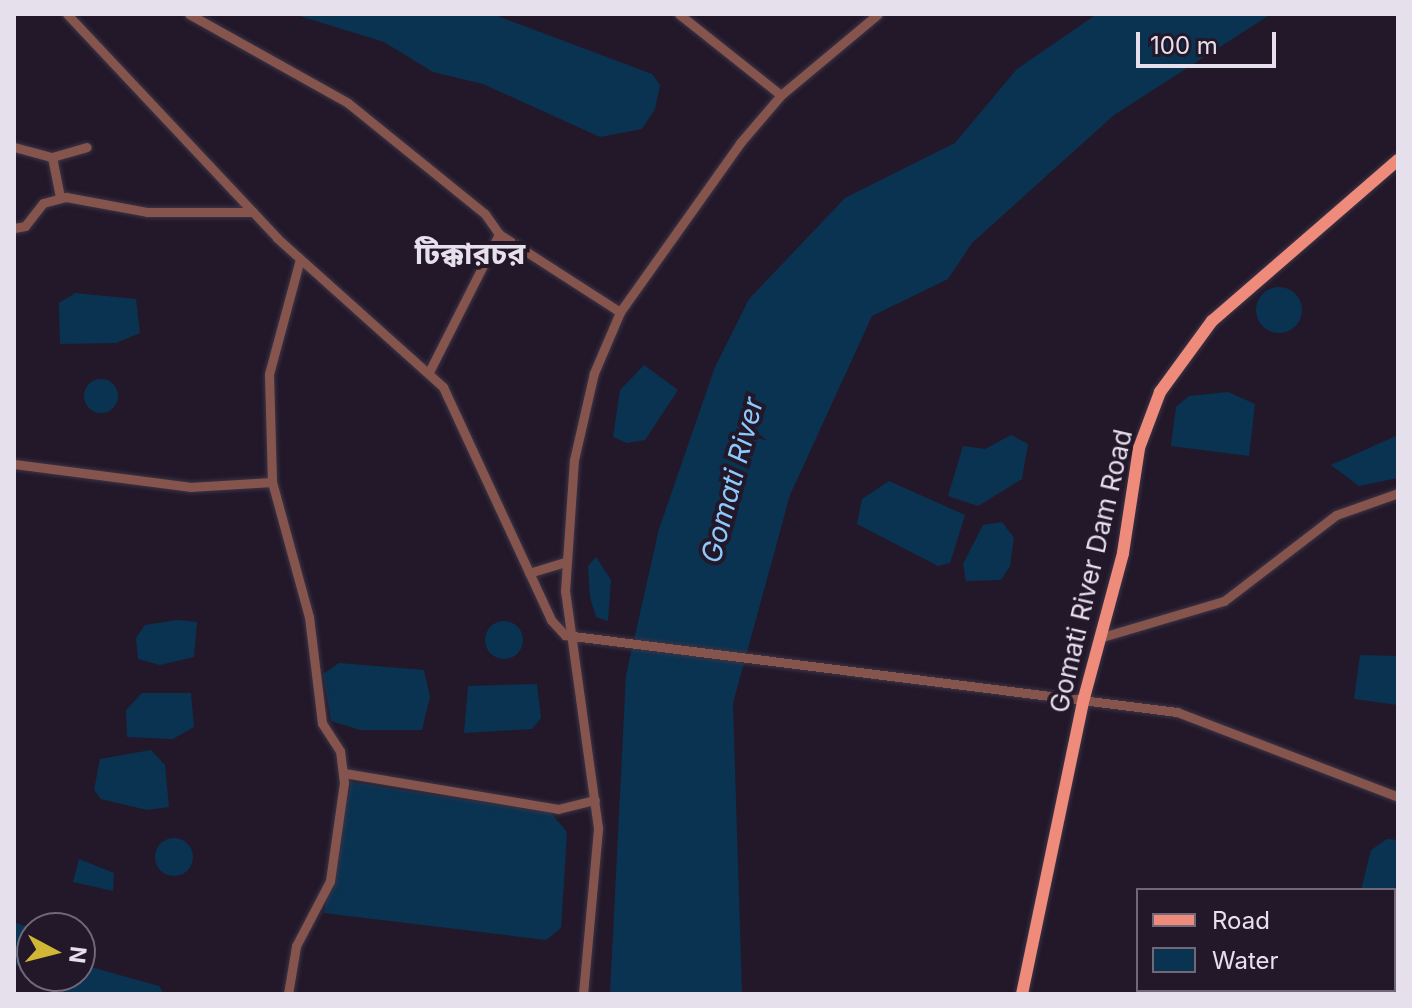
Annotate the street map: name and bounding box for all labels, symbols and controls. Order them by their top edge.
scale bar [1140,16,1280,66]
text: 100 m [1150,31,1218,60]
district label: টিক্কারচর [415,235,525,271]
water label: Gomati River [694,394,770,566]
street label: Gomati River Dam Road [1043,426,1139,716]
legend [1136,888,1396,992]
text: Road [1212,906,1270,935]
north arrow [16,912,96,992]
text: N [64,945,92,965]
text: Water [1212,946,1279,975]

